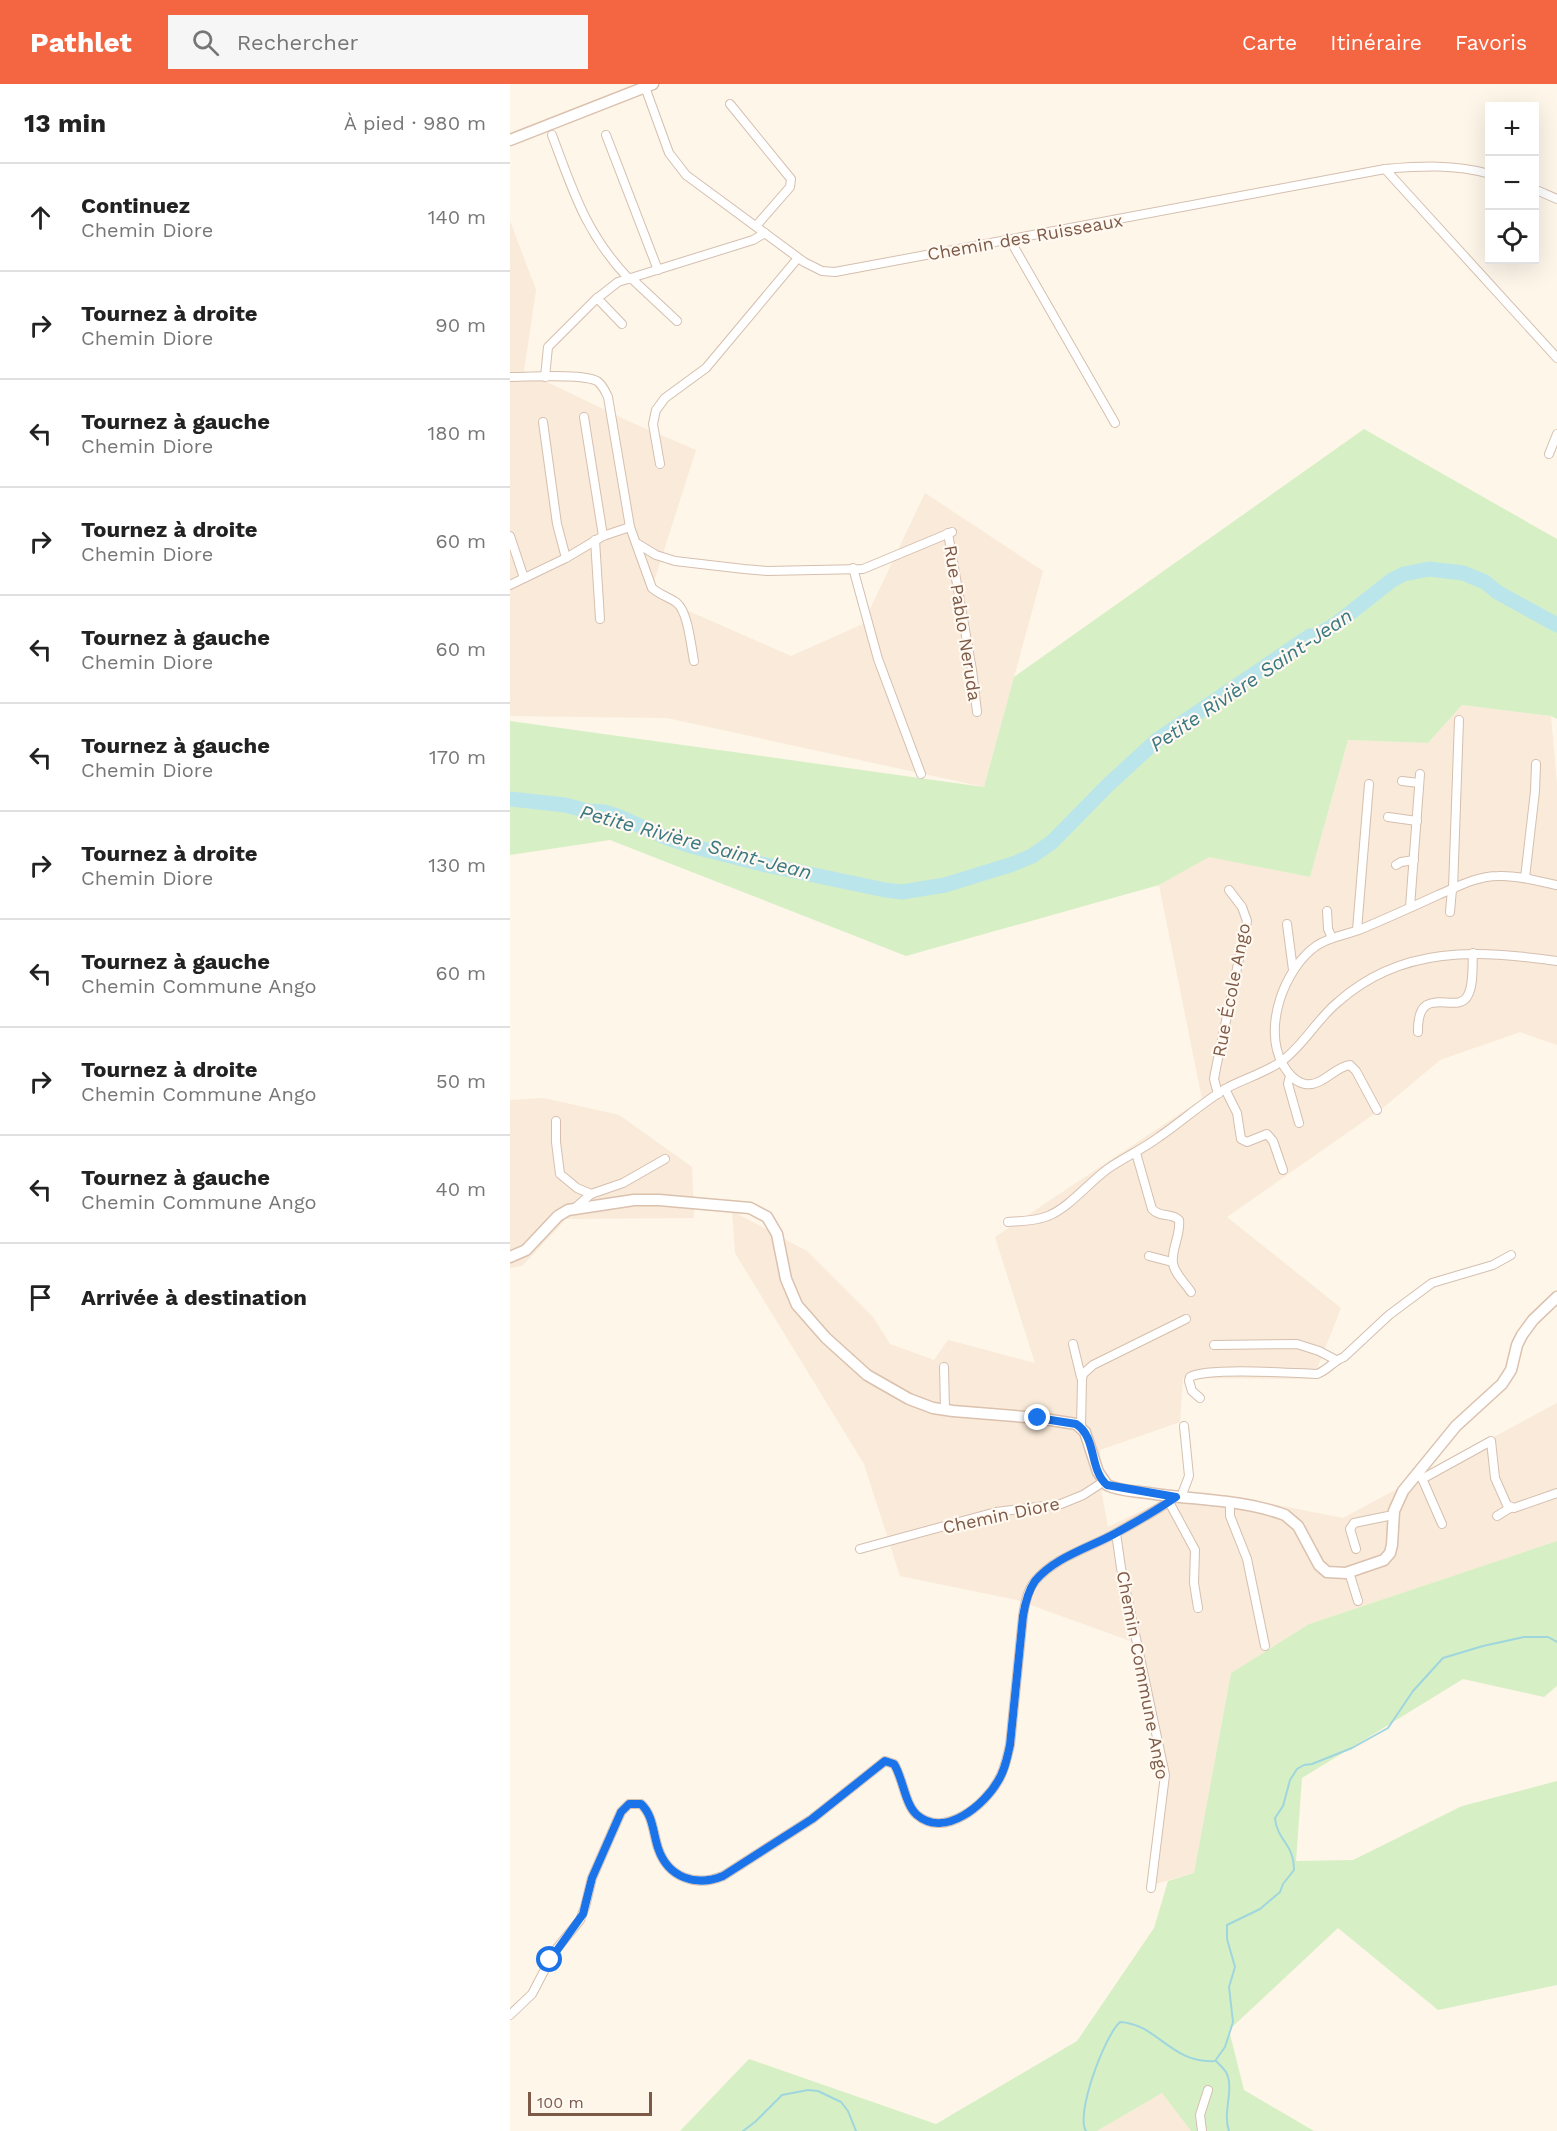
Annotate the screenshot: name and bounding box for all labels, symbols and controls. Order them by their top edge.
search box [168,15,588,69]
text: Pathlet [30,26,132,59]
icon: search [189,26,222,59]
text: Rechercher [237,30,359,55]
text: Carte [1242,30,1297,55]
text: Itinéraire [1330,30,1422,55]
text: Favoris [1455,30,1527,55]
map controls [1485,102,1539,264]
button: + [1485,102,1539,156]
text: 13 min [24,108,106,138]
text: À pied · 980 m [344,111,486,135]
button: − [1485,156,1539,210]
text: Continuez [81,193,190,218]
icon: ahead [24,201,57,234]
text: 140 m [428,205,486,229]
street label: Chemin des Ruisseaux [926,209,1124,265]
button: locate [1485,210,1539,264]
text: Chemin Diore [81,218,213,242]
text: Tournez à droite [81,301,258,326]
icon: right [24,309,57,342]
text: 90 m [435,313,486,337]
text: Chemin Diore [81,326,213,350]
text: Tournez à gauche [81,409,270,434]
icon: left [24,417,57,450]
text: 180 m [428,421,486,445]
text: Chemin Diore [81,434,213,458]
text: Tournez à droite [81,517,258,542]
icon: right [24,525,57,558]
text: 60 m [436,529,486,553]
text: Chemin Diore [81,542,213,566]
street label: Rue Pablo Neruda [940,543,986,703]
water label: Petite Rivière Saint-Jean [1145,603,1357,757]
text: Tournez à gauche [81,625,270,650]
icon: left [24,633,57,666]
text: 60 m [436,637,486,661]
text: Chemin Diore [81,650,213,674]
text: Tournez à gauche [81,733,270,758]
icon: left [24,741,57,774]
text: 170 m [429,745,486,769]
text: Chemin Diore [81,758,213,782]
water label: Petite Rivière Saint-Jean [578,800,814,884]
text: Tournez à droite [81,841,258,866]
icon: right [24,849,57,882]
text: 130 m [428,853,486,877]
text: Chemin Diore [81,866,213,890]
street label: Rue École Ango [1208,921,1254,1059]
text: Tournez à gauche [81,949,270,974]
icon: left [24,957,57,990]
text: 60 m [436,961,486,985]
text: Chemin Commune Ango [81,974,317,998]
text: Tournez à droite [81,1057,258,1082]
icon: right [24,1065,57,1098]
text: 50 m [436,1069,486,1093]
text: Chemin Commune Ango [81,1082,317,1106]
text: Tournez à gauche [81,1165,270,1190]
icon: left [24,1173,57,1206]
text: 40 m [435,1177,486,1201]
text: Chemin Commune Ango [81,1190,317,1214]
icon: arrive [24,1281,57,1314]
text: Arrivée à destination [81,1285,307,1310]
route end [1024,1404,1050,1430]
street label: Chemin Diore [941,1492,1061,1538]
street label: Chemin Commune Ango [1112,1569,1174,1781]
route start [536,1946,562,1972]
scale bar [528,2089,652,2116]
text: 100 m [537,2093,584,2112]

